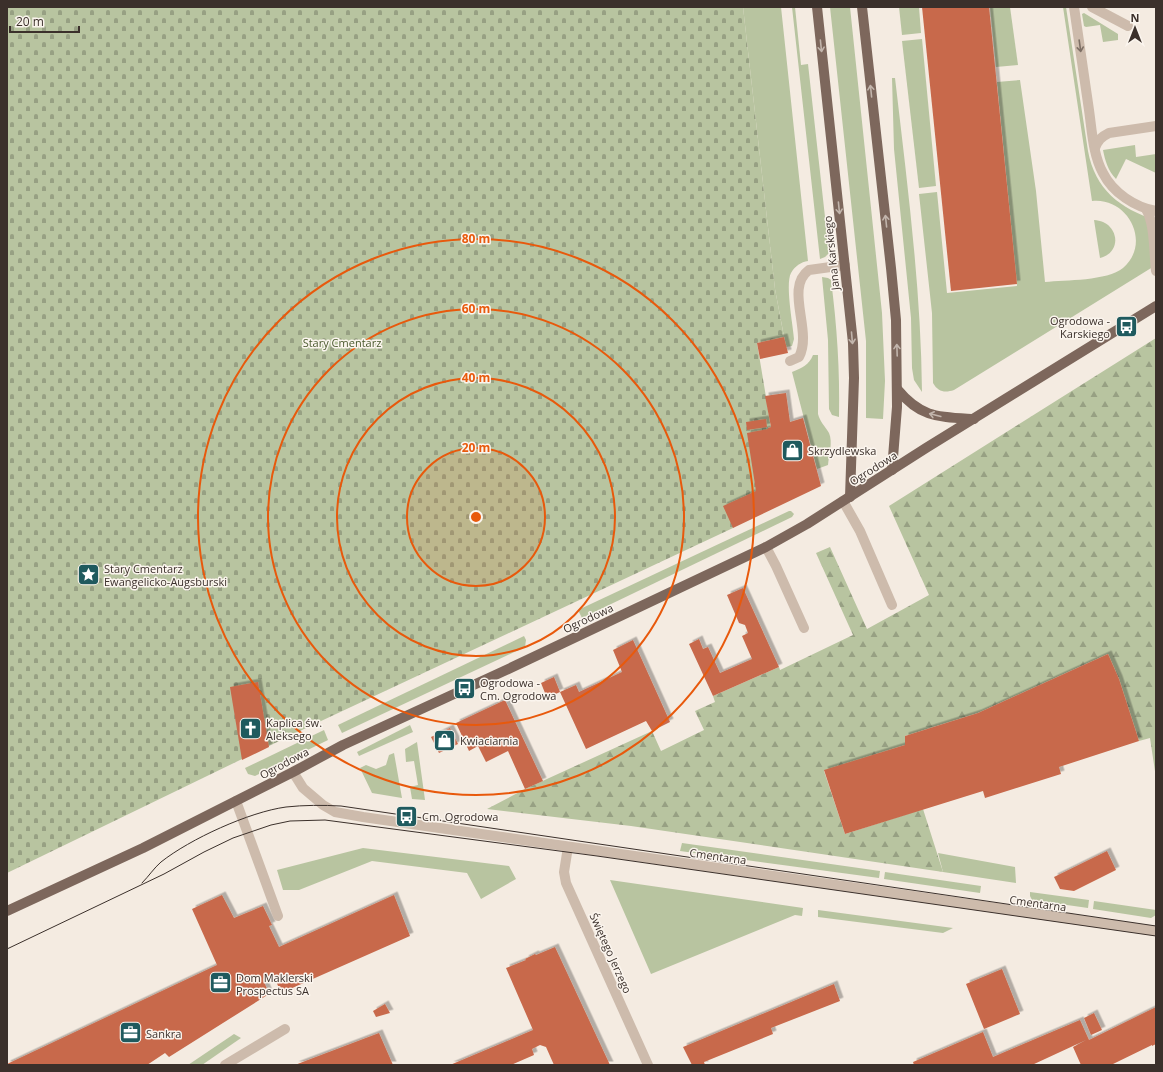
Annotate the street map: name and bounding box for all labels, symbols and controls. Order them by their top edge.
scale bar [10,8,79,34]
north arrow [1115,8,1155,48]
text: N [1131,10,1139,25]
text: 20 m [16,13,44,30]
one-way arrow [818,39,825,52]
one-way arrow [1076,39,1084,52]
one-way arrow [868,85,875,98]
one-way arrow [835,202,843,215]
one-way arrow [882,214,890,227]
street label: Jana Karskiego [820,215,842,292]
text: 80 m [462,230,490,247]
text: 60 m [462,300,490,317]
place label: Ogrodowa - Karskiego [1050,313,1110,341]
bus stop icon: Ogrodowa - Karskiego [1113,313,1139,339]
one-way arrow [849,331,856,344]
park label: Stary Cmentarz [303,335,381,350]
one-way arrow [893,344,900,357]
text: 40 m [462,369,490,386]
one-way arrow [929,411,942,419]
shop icon: Skrzydlewska [779,437,805,463]
text: 20 m [462,439,490,456]
place label: Skrzydlewska [808,443,876,458]
street label: Ogrodowa [846,447,900,489]
centre of rings [469,510,483,524]
place icon: Stary Cmentarz Ewangelicko-Augsburski [75,561,101,587]
place label: Stary Cmentarz Ewangelicko-Augsburski [104,561,227,589]
street label: Ogrodowa [561,600,615,636]
bus stop icon: Ogrodowa - Cm. Ogrodowa [452,675,478,701]
place label: Ogrodowa - Cm. Ogrodowa [480,675,556,703]
church icon: Kaplica św. Aleksego [238,715,264,741]
place label: Kaplica św. Aleksego [266,715,322,743]
shop icon: Kwiaciarnia [431,727,457,753]
place label: Kwiaciarnia [460,733,518,748]
street label: Ogrodowa [257,744,311,782]
bus stop icon: Cm. Ogrodowa [394,803,420,829]
place label: Cm. Ogrodowa [422,809,498,824]
street label: Cmentarna [689,845,747,867]
street label: Cmentarna [1009,892,1067,914]
street label: Świętego Jerzego [587,910,636,996]
office icon: Dom Maklerski Prospectus SA [207,970,233,996]
place label: Dom Maklerski Prospectus SA [236,970,313,998]
office icon: Sankra [118,1020,144,1046]
place label: Sankra [146,1026,181,1041]

